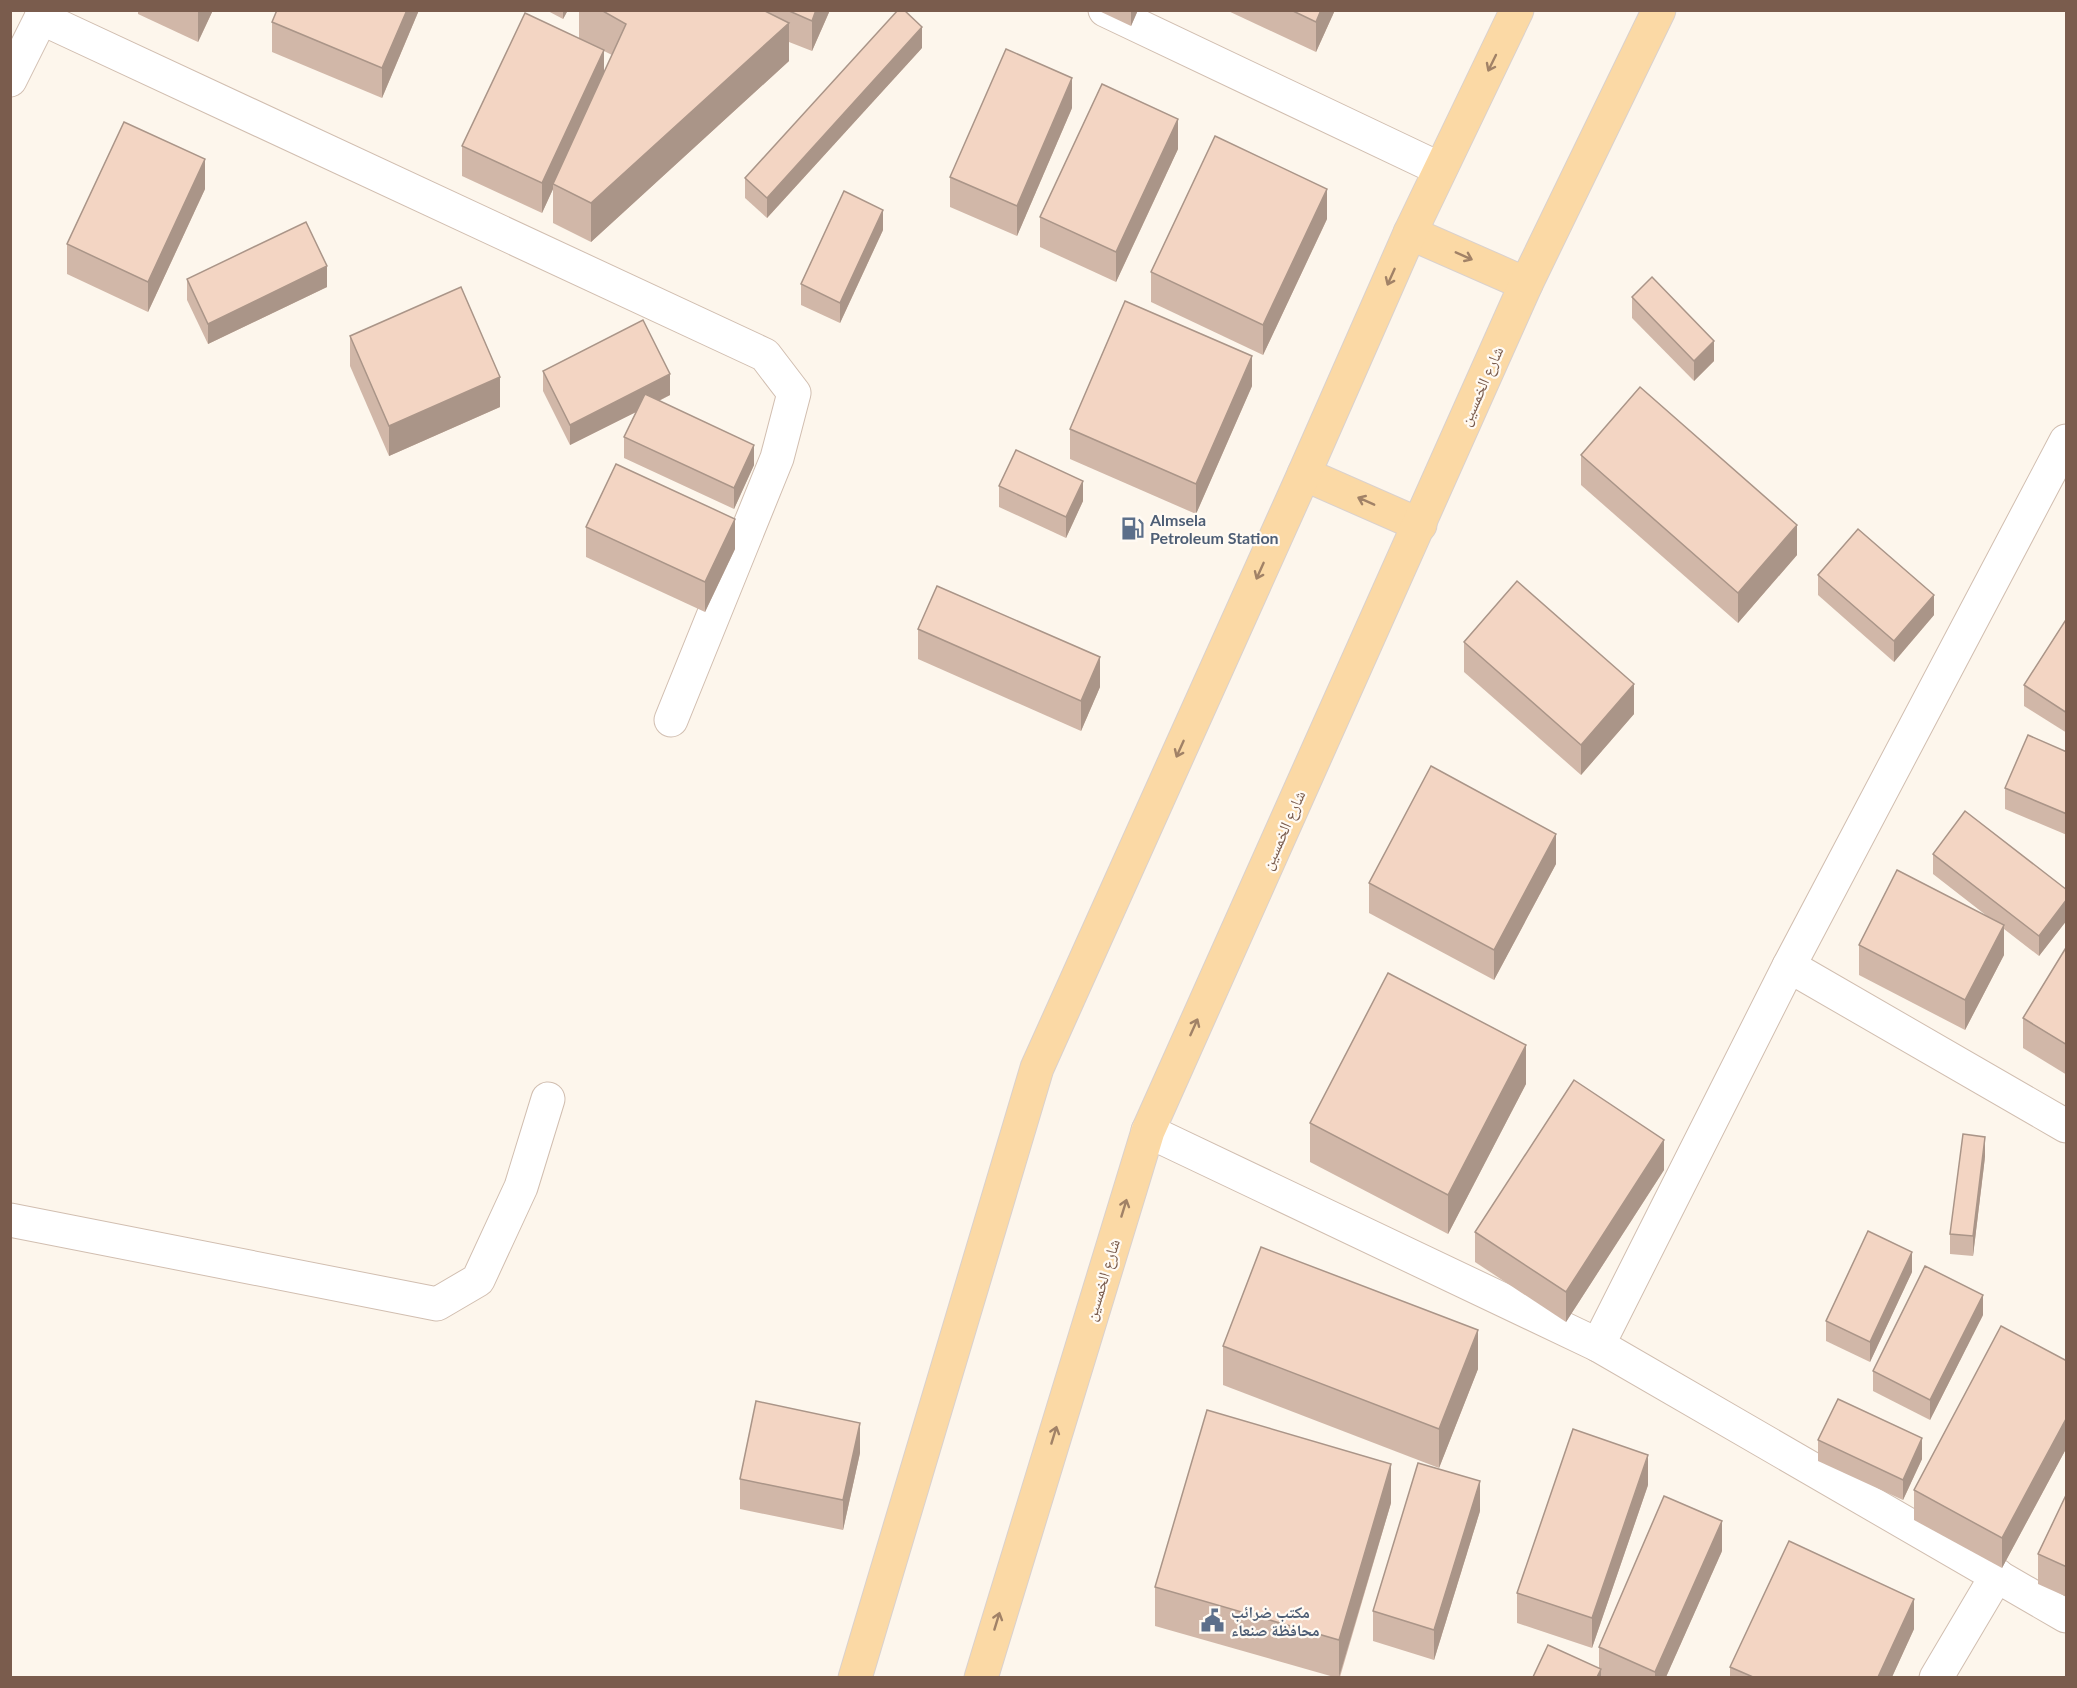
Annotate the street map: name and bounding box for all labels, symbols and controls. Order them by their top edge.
one-way arrow [1485,54,1497,72]
one-way arrow [1454,251,1473,262]
one-way arrow [1384,268,1396,286]
street label: شارع الخمسين [1455,343,1508,429]
one-way arrow [1358,495,1376,507]
place label: Almsela Petroleum Station [1149,510,1279,547]
fuel station icon: Almsela Petroleum Station [1119,516,1145,542]
one-way arrow [1254,561,1266,579]
one-way arrow [1174,739,1186,757]
street label: شارع الخمسين [1257,787,1310,873]
one-way arrow [1190,1018,1201,1036]
one-way arrow [1119,1199,1130,1218]
street label: شارع الخمسين [1080,1237,1125,1324]
one-way arrow [1049,1426,1060,1445]
place label: مكتب ضرائب محافظة صنعاء [1231,1602,1320,1639]
public building icon: مكتب ضرائب محافظة صنعاء [1200,1608,1226,1634]
one-way arrow [992,1612,1003,1631]

